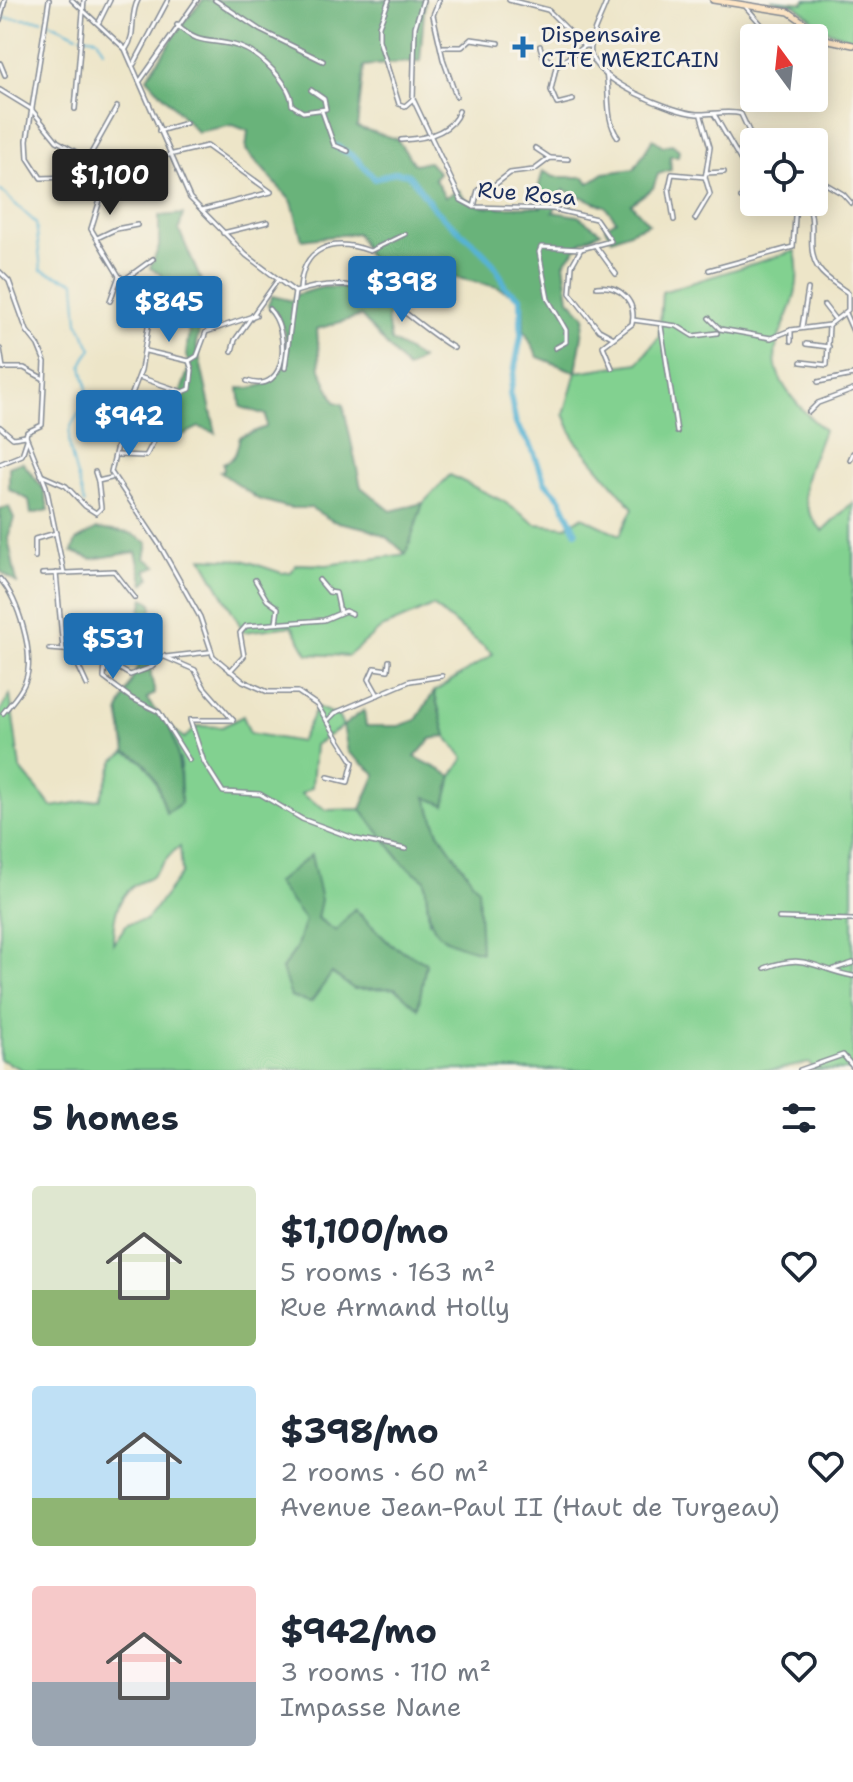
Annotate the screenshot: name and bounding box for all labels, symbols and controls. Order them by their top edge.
place label: Dispensaire CITE MERICAIN [541,20,719,74]
north arrow [740,24,828,112]
map controls [740,24,828,216]
marker: Dispensaire CITE MERICAIN [512,36,534,58]
button: locate [740,128,828,216]
pin: $1,100 [45,149,175,217]
text: $1,100 [70,157,150,192]
street label: Rue Rosa [476,175,578,212]
pin: $398 [355,256,449,324]
text: $398 [366,264,438,299]
pin: $845 [122,276,216,344]
text: $845 [134,284,204,319]
pin: $942 [82,390,176,458]
text: $942 [94,398,164,433]
pin: $531 [66,613,160,681]
text: $531 [82,621,144,656]
text: 5 homes [32,1095,179,1141]
icon: filters [777,1096,821,1140]
text: $1,100/mo [280,1208,449,1254]
icon: home [96,1218,192,1314]
icon: heart [777,1244,821,1288]
text: 5 rooms · 163 m² [280,1254,495,1289]
text: Rue Armand Holly [280,1289,510,1324]
text: $398/mo [280,1408,439,1454]
icon: home [96,1418,192,1514]
icon: heart [804,1444,848,1488]
text: 2 rooms · 60 m² [280,1454,489,1489]
text: Avenue Jean-Paul II (Haut de Turgeau) [280,1489,780,1524]
text: $942/mo [280,1608,437,1654]
icon: home [96,1618,192,1714]
icon: heart [777,1644,821,1688]
text: 3 rooms · 110 m² [280,1654,491,1689]
text: Impasse Nane [280,1689,461,1724]

